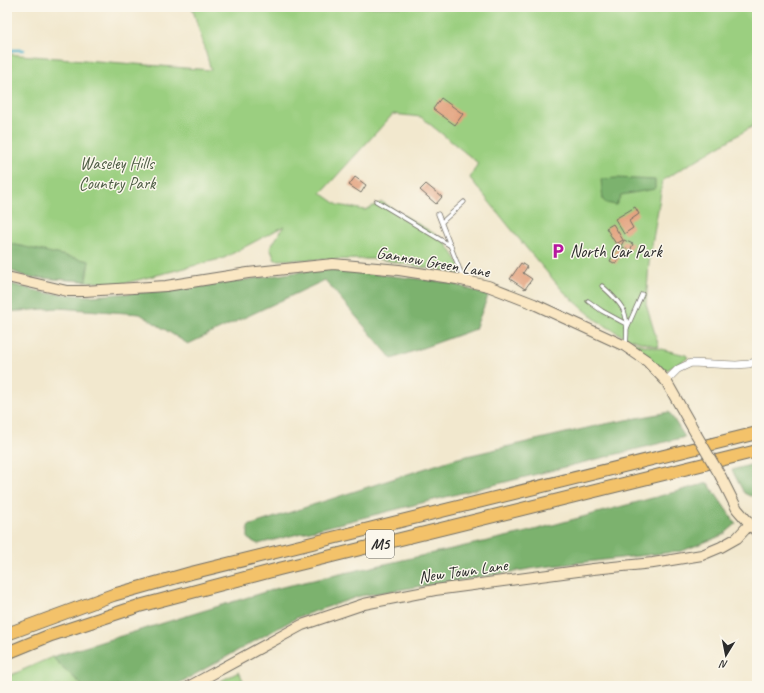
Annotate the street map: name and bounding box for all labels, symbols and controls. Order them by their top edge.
park label: Waseley Hills Country Park [79,153,157,194]
place label: North Car Park [570,241,663,262]
street label: Gannow Green Lane [375,242,493,283]
parking icon: North Car Park [549,242,567,260]
road number: M5 [366,530,394,558]
street label: New Town Lane [417,554,510,588]
north arrow [706,635,746,675]
text: N [718,657,729,672]

